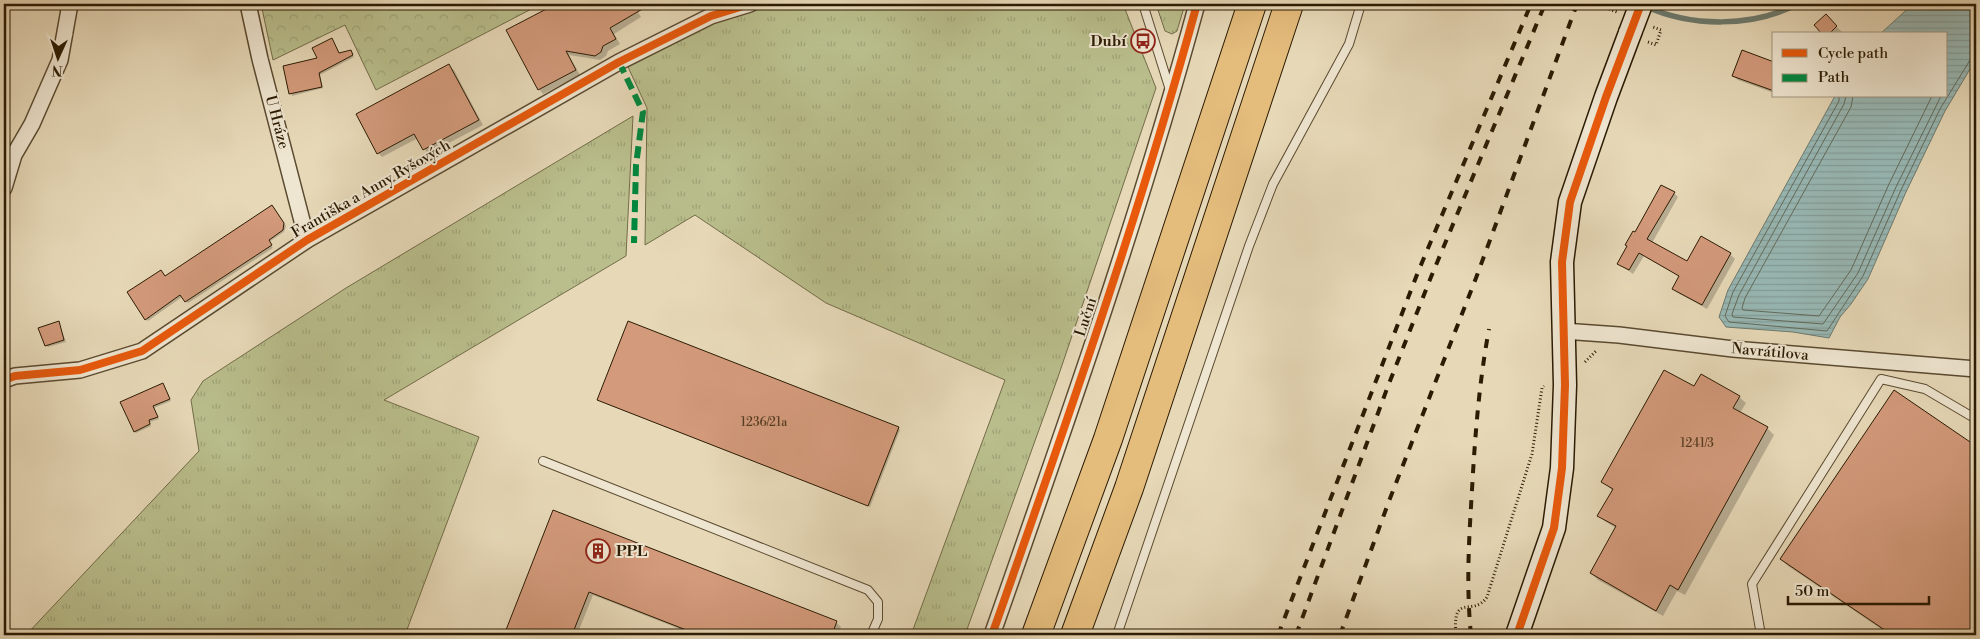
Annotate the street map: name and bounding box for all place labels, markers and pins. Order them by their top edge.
bus stop icon: Dubí [1130,28,1156,54]
place label: Dubí [1091,32,1127,51]
building icon: PPL [585,538,611,564]
place label: PPL [616,542,647,561]

